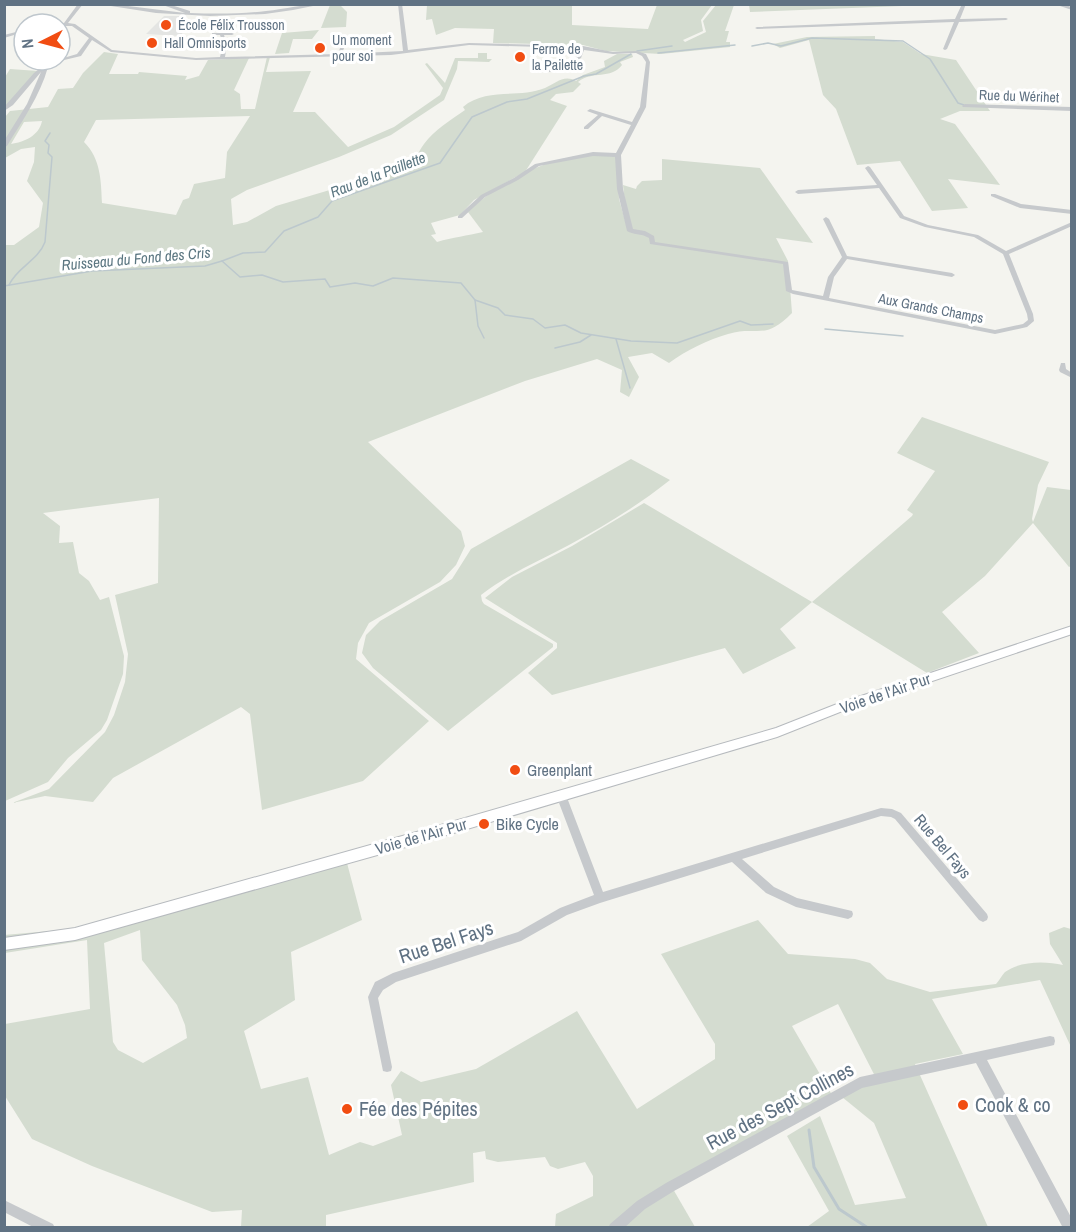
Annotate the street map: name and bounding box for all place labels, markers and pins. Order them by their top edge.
place label: École Félix Trousson [178,16,285,34]
marker: École Félix Trousson [159,18,173,32]
place label: Un moment pour soi [332,31,391,65]
place label: Hall Omnisports [164,34,247,52]
marker: Hall Omnisports [145,36,159,50]
place label: Ferme de la Pailette [532,40,583,74]
marker: Un moment pour soi [313,41,327,55]
marker: Ferme de la Pailette [513,50,527,64]
place label: Greenplant [527,759,592,781]
marker: Greenplant [508,763,522,777]
place label: Bike Cycle [496,813,559,835]
marker: Bike Cycle [477,817,491,831]
place label: Cook & co [975,1091,1051,1118]
place label: Fée des Pépites [359,1095,478,1122]
marker: Cook & co [956,1098,970,1112]
marker: Fée des Pépites [340,1102,354,1116]

